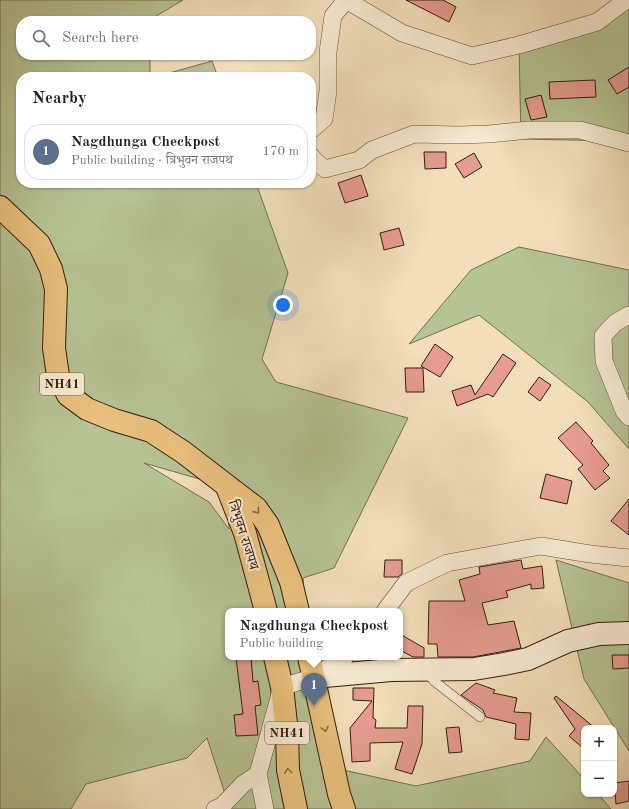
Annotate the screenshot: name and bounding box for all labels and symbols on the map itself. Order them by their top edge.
your location [273,295,293,315]
road number: NH41 [40,373,84,395]
street label: त्रिभुवन राजपथ [224,497,263,573]
one-way arrow [253,506,260,514]
pin: 1 [301,673,327,706]
road number: NH41 [265,722,309,744]
one-way arrow [321,726,329,732]
one-way arrow [284,768,293,774]

